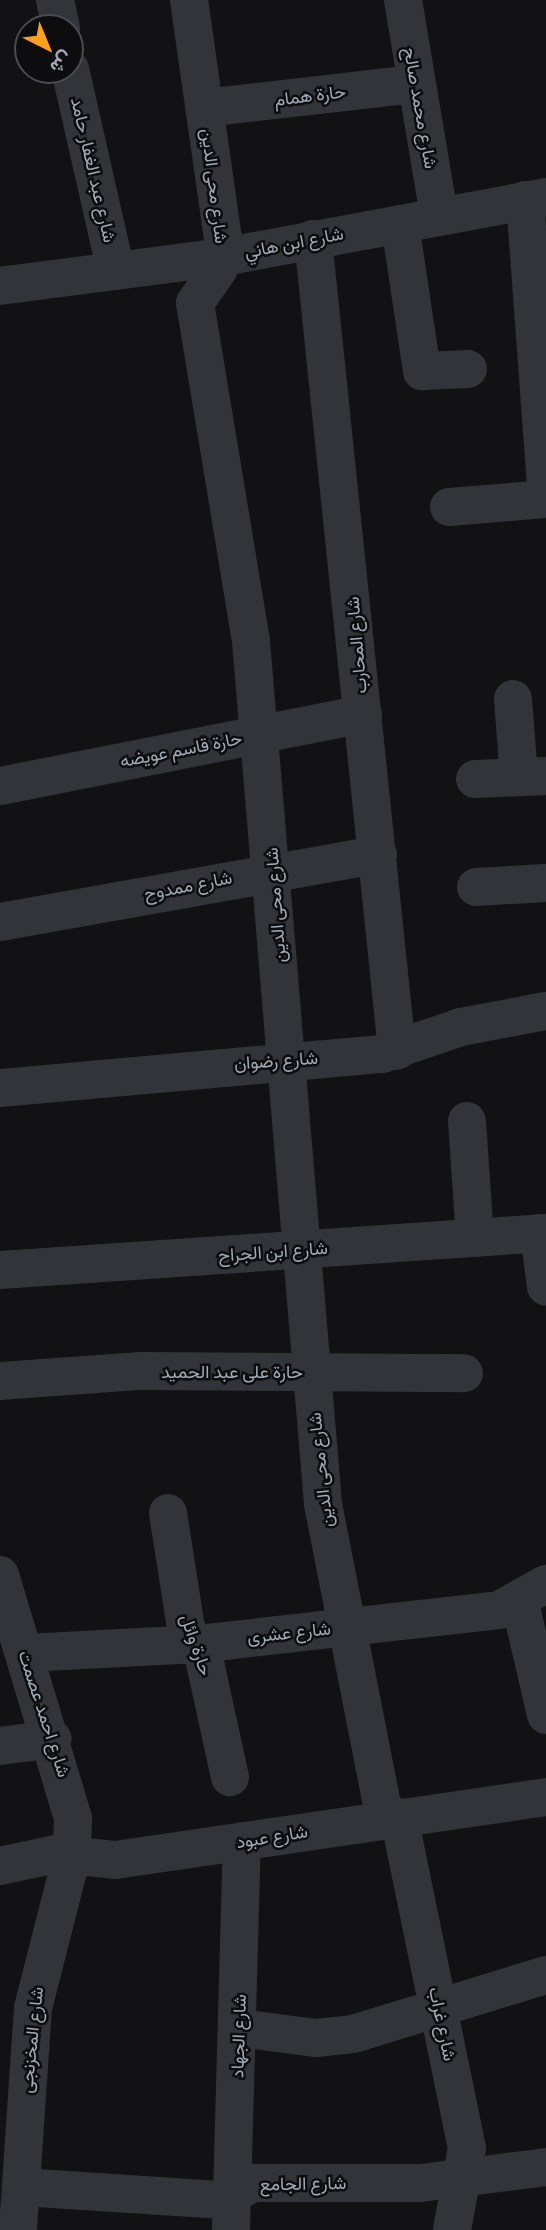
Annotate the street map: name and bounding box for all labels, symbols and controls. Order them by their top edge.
north arrow [14,14,84,84]
text: ش [45,46,78,79]
street label: شارع محمد صالح [399,46,441,170]
street label: حارة همام [273,81,347,111]
street label: شارع عبد الغفار حامد [66,95,120,245]
street label: شارع محى الدين [196,127,232,245]
street label: شارع ابن هاني [243,223,345,263]
street label: شارع المحارب [342,596,372,694]
street label: حارة قاسم عويضه [118,728,244,772]
street label: شارع محى الدين [261,847,291,963]
street label: شارع ممدوح [142,867,234,905]
street label: شارع رضوان [233,1047,319,1075]
street label: شارع ابن الجراح [217,1237,329,1267]
street label: حارة على عبد الحميد [161,1361,303,1383]
street label: شارع محى الدين [304,1411,338,1529]
street label: حارة وائل [175,1611,217,1679]
street label: شارع عشرى [246,1618,332,1648]
street label: شارع احمد عصمت [13,1648,75,1780]
street label: شارع عبود [235,1821,309,1853]
street label: شارع غراب [424,1985,460,2063]
street label: شارع المخزنجى [16,1986,48,2094]
street label: شارع الجهاد [227,1994,251,2078]
street label: شارع الجامع [259,2172,347,2196]

